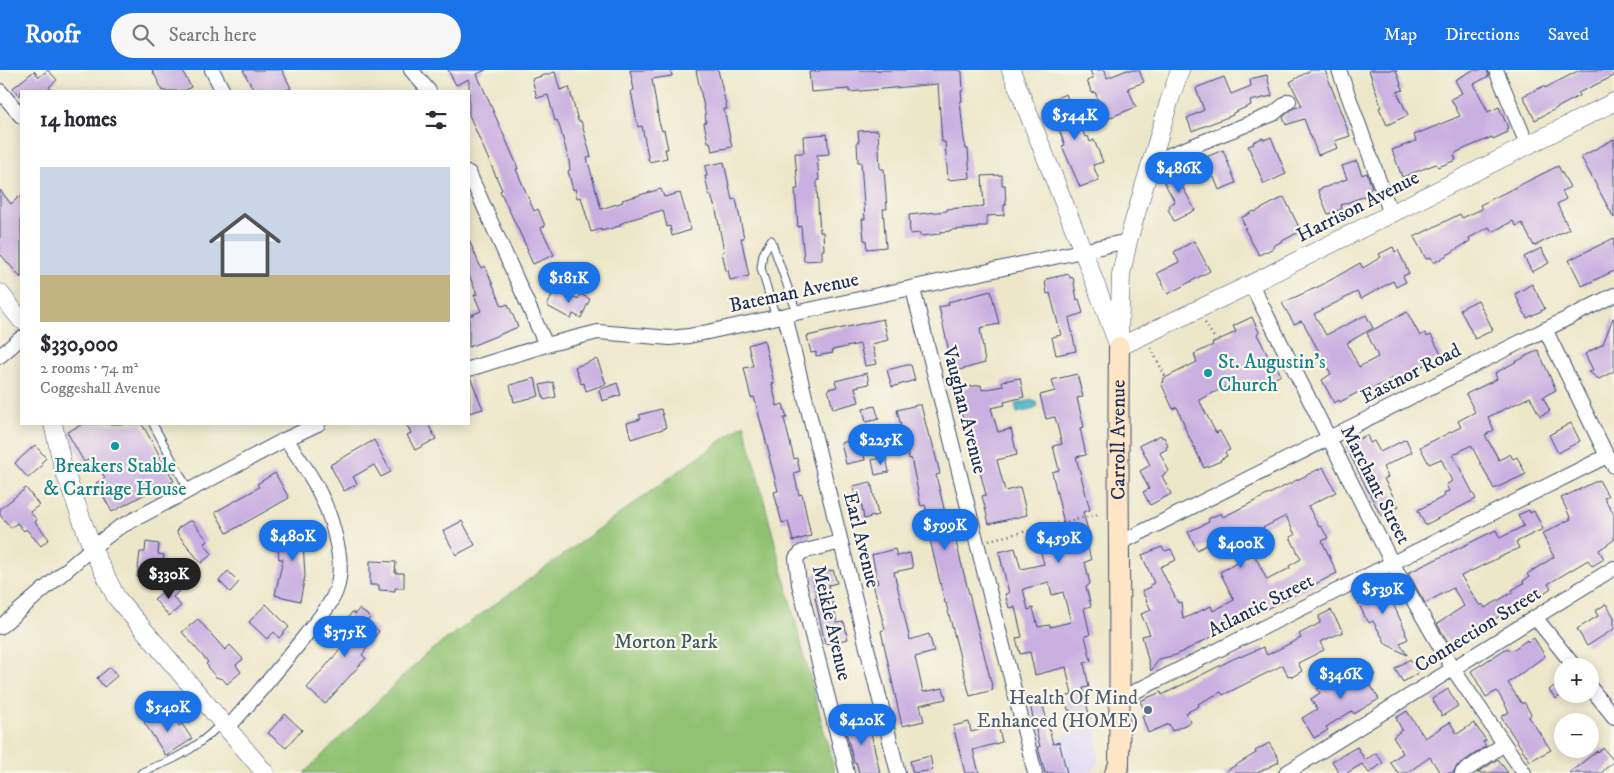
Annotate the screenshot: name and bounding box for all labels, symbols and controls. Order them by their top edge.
search box [111,13,461,58]
text: Roofr [25,20,81,50]
icon: search [129,21,157,49]
text: Search here [169,24,257,47]
text: Map [1384,24,1417,46]
text: Directions [1445,24,1520,46]
text: Saved [1548,24,1589,46]
pin: $544K [1040,98,1110,141]
text: $544K [1052,105,1098,125]
icon: filters [422,106,450,134]
text: 14 homes [40,107,117,133]
pin: $486K [1144,152,1214,194]
text: $486K [1156,158,1202,178]
street label: Harrison Avenue [1293,165,1423,249]
icon: home [200,200,290,290]
pin: $181K [534,262,604,304]
street label: Bateman Avenue [727,267,861,319]
text: $181K [549,268,589,288]
text: $330,000 [40,332,118,358]
street label: Eastnor Road [1357,338,1465,410]
street label: Vaughan Avenue [936,343,992,476]
place label: St. Augustin's Church [1218,350,1326,398]
text: 2 rooms · 74 m² [40,358,138,378]
marker: St. Augustin's Church [1202,367,1214,379]
text: Coggeshall Avenue [40,378,160,398]
street label: Carroll Avenue [1106,380,1131,500]
street label: Marchant Street [1334,421,1416,549]
pin: $225K [846,424,916,466]
text: $225K [859,430,903,450]
marker: Breakers Stable & Carriage House [109,440,121,452]
place label: Breakers Stable & Carriage House [43,454,187,502]
street label: Earl Avenue [837,489,885,591]
pin: $599K [910,508,980,551]
text: $599K [923,515,967,535]
pin: $480K [258,520,328,562]
pin: $459K [1024,522,1094,564]
text: $480K [270,526,316,546]
pin: $400K [1206,526,1276,569]
text: $459K [1036,528,1082,548]
text: $400K [1218,533,1264,553]
pin: $330K [134,558,204,600]
street label: Meikle Avenue [806,563,856,683]
text: $330K [149,564,189,584]
street label: Atlantic Street [1204,569,1318,643]
pin: $539K [1348,572,1418,615]
text: $539K [1362,579,1404,599]
street label: Connection Street [1410,581,1546,679]
pin: $375K [310,616,380,658]
text: $375K [324,622,366,642]
park label: Morton Park [614,630,718,655]
pin: $346K [1306,658,1376,700]
map controls [1554,658,1599,758]
button: + [1554,658,1599,703]
text: $346K [1319,664,1363,684]
place label: Health Of Mind Enhanced (HOME) [977,686,1138,734]
pin: $540K [133,690,203,733]
text: $540K [146,697,190,717]
pin: $420K [827,704,897,746]
marker: Health Of Mind Enhanced (HOME) [1142,704,1154,716]
text: $420K [839,710,885,730]
button: − [1554,713,1599,758]

